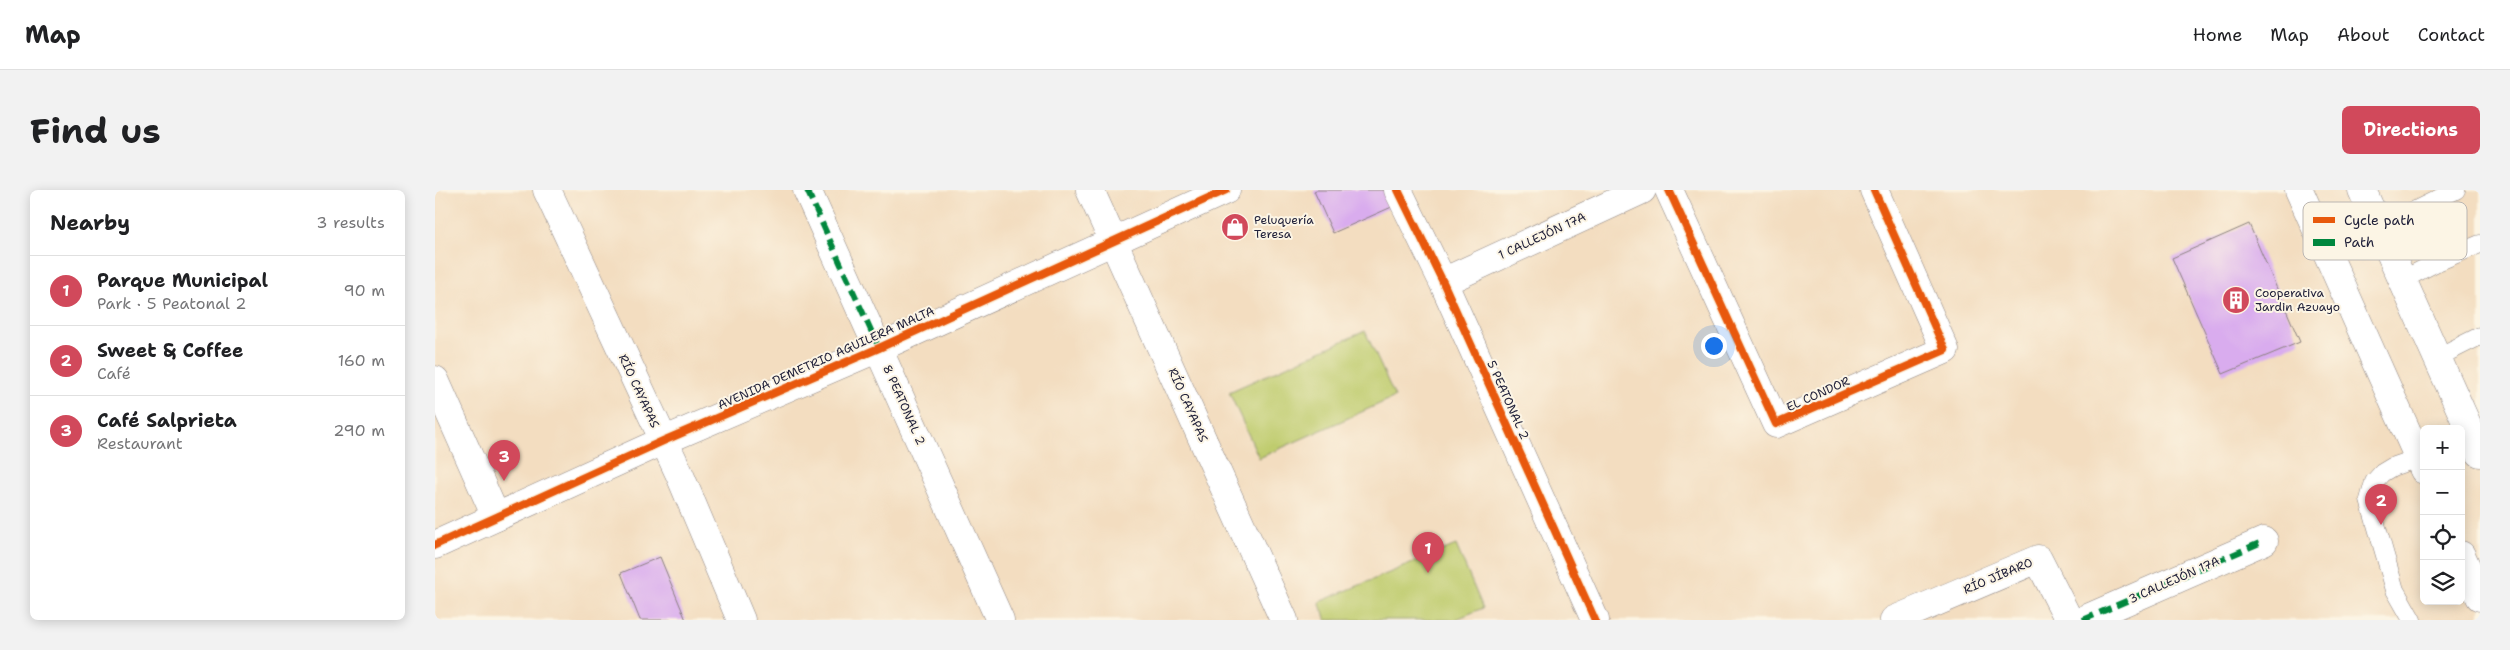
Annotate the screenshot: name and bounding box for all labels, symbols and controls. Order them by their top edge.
text: Map [25,19,81,51]
text: Home [2193,23,2242,47]
text: Map [2270,23,2309,47]
text: About [2337,23,2390,47]
text: Contact [2418,23,2485,47]
button: Directions [2342,106,2480,154]
text: Find us [30,107,161,154]
legend [2303,202,2467,260]
text: Nearby [50,209,130,237]
street label: 1 CALLEJÓN 17A [1496,209,1588,263]
text: Cycle path [2344,211,2415,229]
text: 3 results [316,212,385,233]
shop icon: Peluquería Teresa [1220,212,1250,242]
place label: Peluquería Teresa [1254,212,1314,242]
text: Path [2344,233,2375,251]
text: Parque Municipal [97,268,268,293]
text: 1 [62,280,70,301]
text: 90 m [344,280,385,301]
building icon: Cooperativa Jardin Azuayo [2221,285,2251,315]
place label: Cooperativa Jardin Azuayo [2255,285,2340,315]
text: Park · 5 Peatonal 2 [97,293,247,314]
street label: AVENIDA DEMETRIO AGUILERA MALTA [715,303,937,413]
your location [1701,333,1727,359]
text: Sweet & Coffee [97,338,244,363]
text: 2 [60,350,72,371]
text: 160 m [338,350,385,371]
street label: RÍO CAYAPAS [615,352,663,431]
street label: 5 PEATONAL 2 [1483,358,1533,442]
street label: 8 PEATONAL 2 [879,362,929,448]
text: Café [97,363,131,384]
street label: RÍO CAYAPAS [1165,365,1212,445]
street label: EL CONDOR [1784,373,1852,415]
text: Café Salprieta [97,408,237,433]
text: 3 [60,420,72,441]
text: 290 m [333,420,385,441]
map controls [2420,425,2465,605]
button: + [2420,425,2465,470]
text: Restaurant [97,433,183,454]
pin: 3 [488,440,520,481]
button: − [2420,470,2465,515]
pin: 2 [2365,484,2397,525]
button: locate [2420,515,2465,560]
pin: 1 [1412,532,1444,573]
street label: 3 CALLEJÓN 17A [2126,553,2222,607]
street label: RÍO JÍBARO [1961,554,2035,598]
button: layers [2420,560,2465,605]

